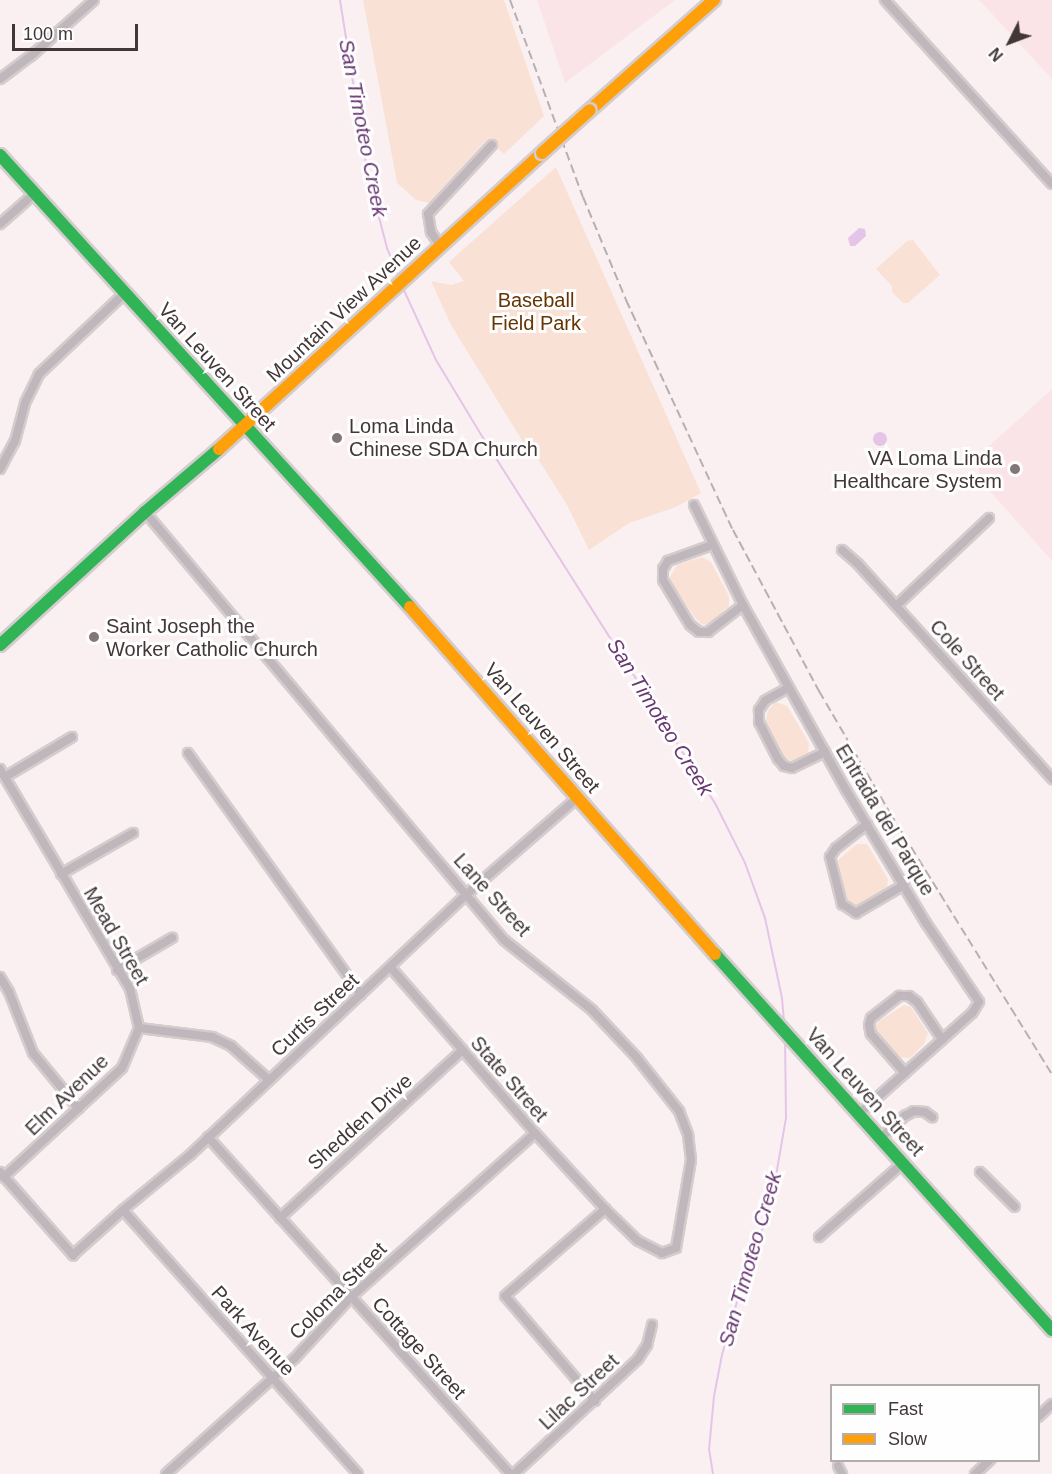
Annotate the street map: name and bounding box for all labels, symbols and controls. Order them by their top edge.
scale bar [15,12,141,50]
north arrow [980,12,1040,72]
text: 100 m [23,24,73,44]
water label: San Timoteo Creek [333,37,393,219]
text: N [986,44,1006,64]
street label: Mountain View Avenue [261,231,427,387]
park label: Baseball Field Park [491,289,581,336]
street label: Van Leuven Street [153,298,281,436]
place label: Loma Linda Chinese SDA Church [349,414,539,461]
marker: Loma Linda Chinese SDA Church [330,431,344,445]
place label: VA Loma Linda Healthcare System [833,446,1002,493]
marker: VA Loma Linda Healthcare System [1006,460,1024,478]
place label: Saint Joseph the Worker Catholic Church [106,614,318,661]
street label: Cole Street [925,615,1009,705]
marker: Saint Joseph the Worker Catholic Church [87,630,101,644]
water label: San Timoteo Creek [601,634,719,800]
street label: Van Leuven Street [479,658,605,798]
street label: Entrada del Parque [830,740,940,900]
street label: Lane Street [448,849,536,941]
street label: Mead Street [78,883,154,989]
street label: Curtis Street [266,968,364,1062]
street label: Van Leuven Street [801,1023,929,1161]
street label: State Street [465,1031,553,1127]
street label: Elm Avenue [20,1049,114,1141]
street label: Shedden Drive [303,1069,417,1175]
water label: San Timoteo Creek [713,1169,787,1349]
street label: Coloma Street [284,1237,392,1345]
street label: Park Avenue [206,1281,300,1381]
street label: Cottage Street [367,1292,471,1404]
street label: Lilac Street [534,1349,624,1435]
legend [830,1384,1040,1462]
text: Fast [888,1399,923,1419]
text: Slow [888,1429,927,1449]

